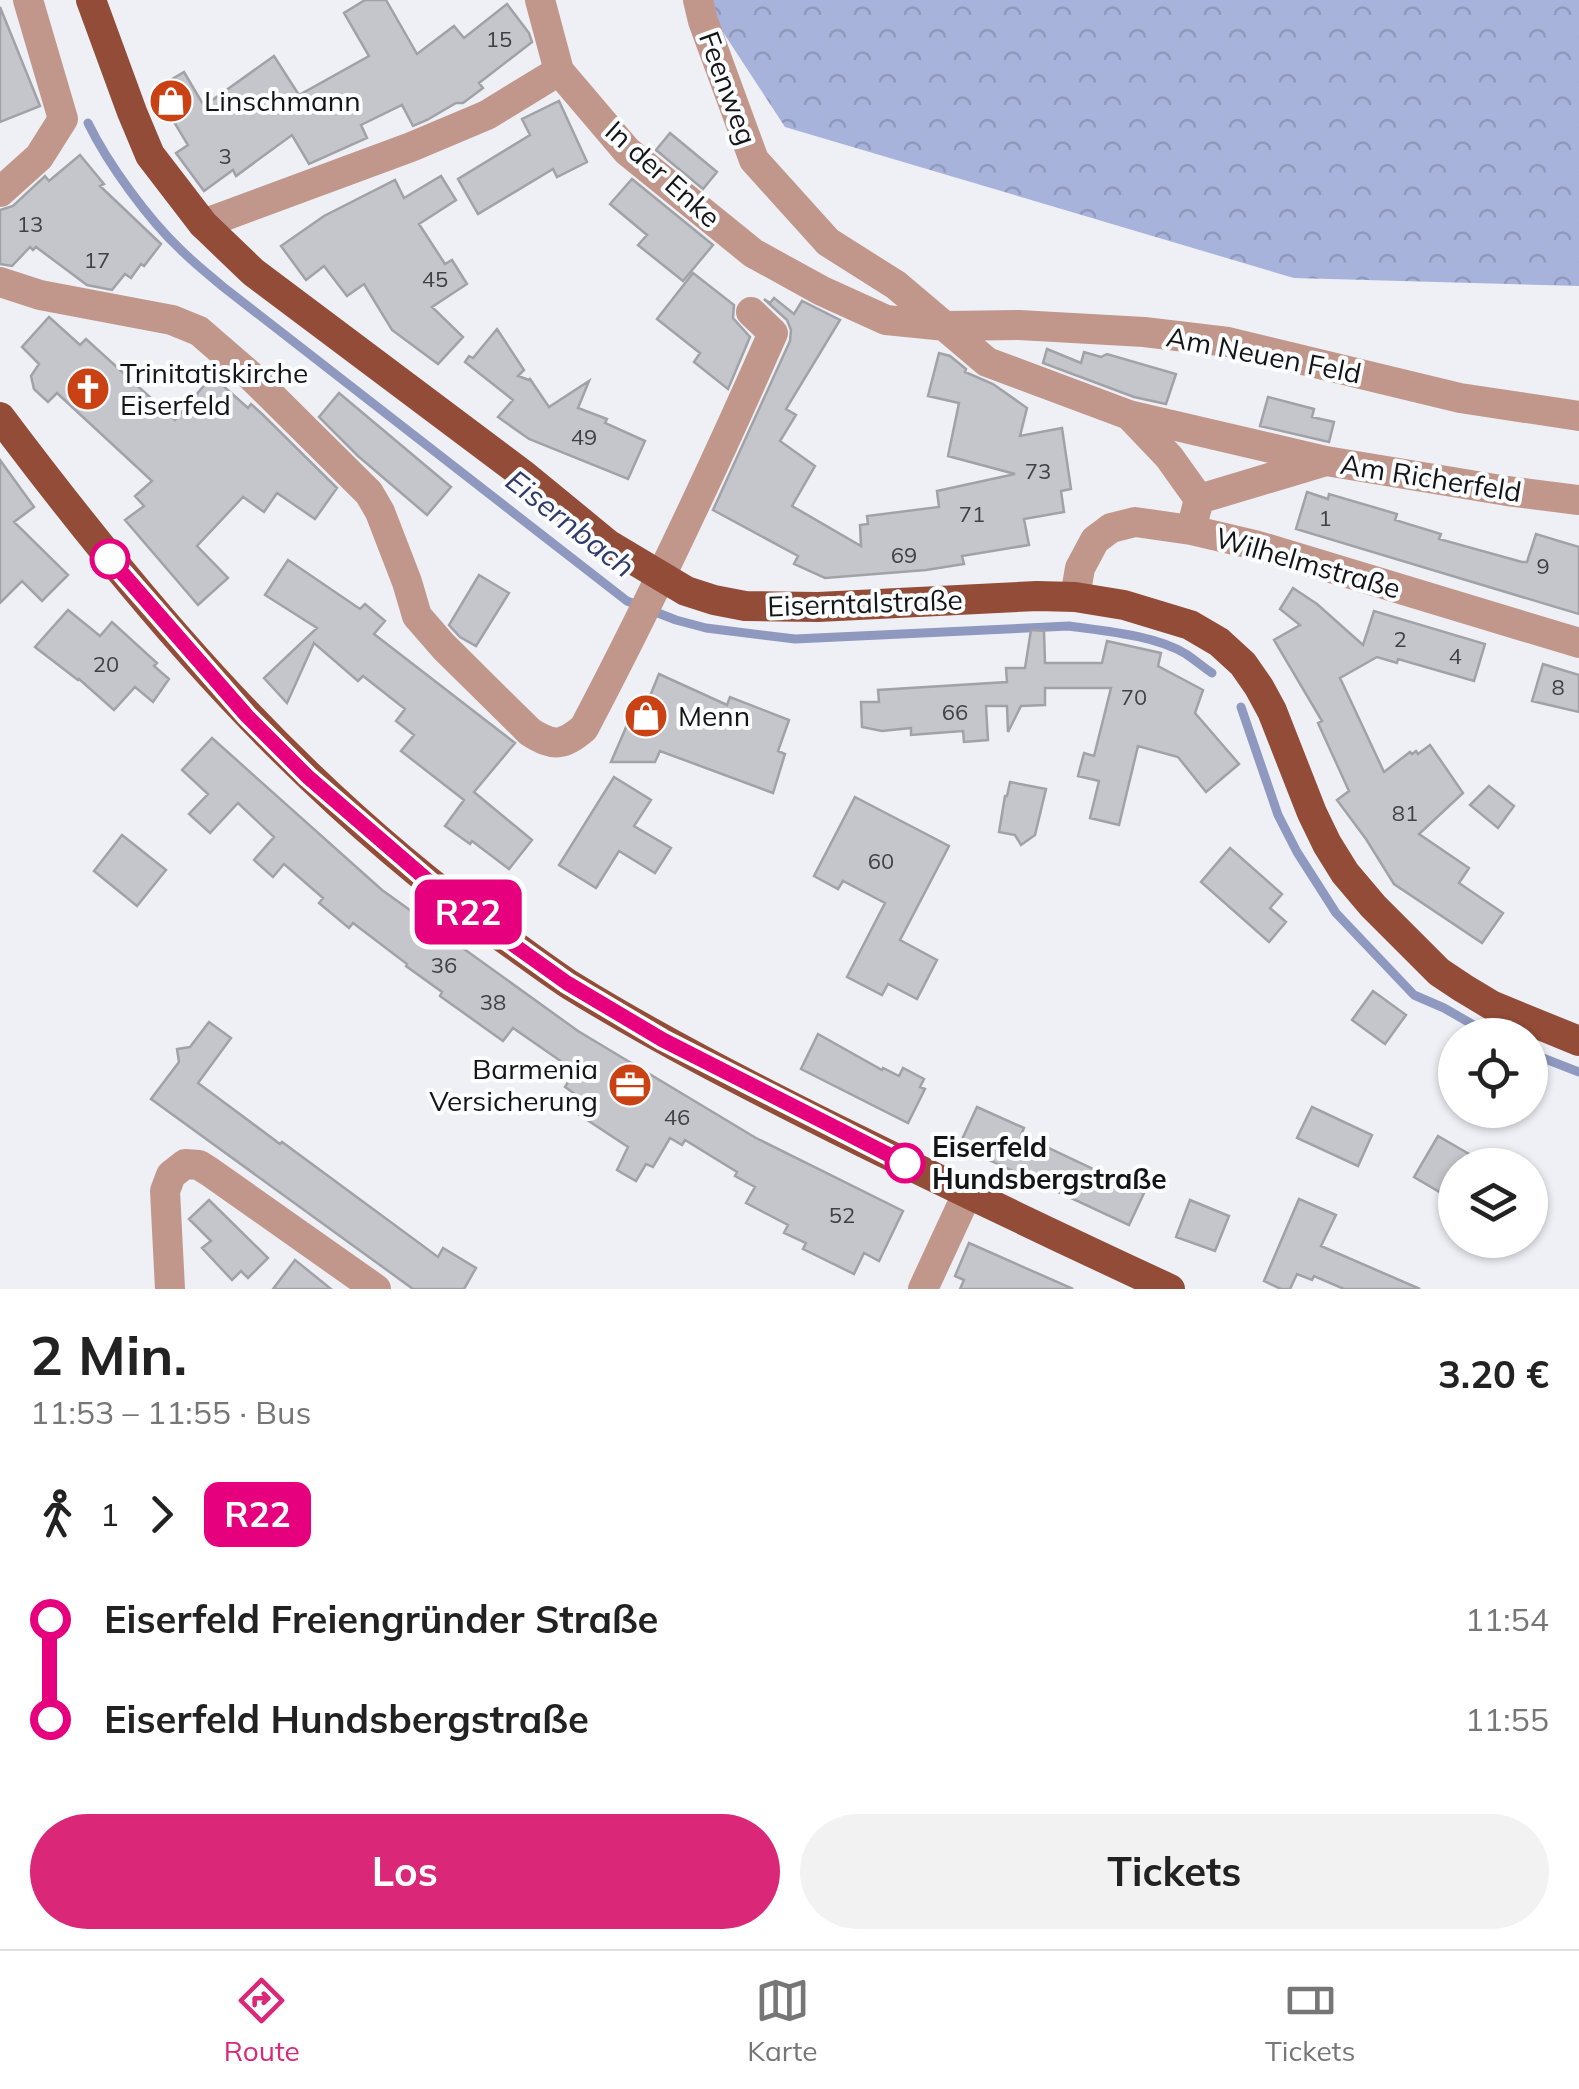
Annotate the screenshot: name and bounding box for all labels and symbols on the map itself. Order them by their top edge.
house number: 15 [486,25,512,53]
street label: Feenweg [692,26,765,149]
shop icon: Linschmann [148,78,194,124]
place label: Linschmann [204,83,361,118]
street label: In der Enke [599,113,728,234]
house number: 3 [218,142,232,170]
house number: 13 [17,210,43,238]
house number: 17 [84,246,110,274]
house number: 45 [422,265,448,293]
street label: Am Neuen Feld [1164,318,1364,391]
place label: Trinitatiskirche Eiserfeld [120,355,308,422]
church icon: Trinitatiskirche Eiserfeld [65,366,111,412]
house number: 49 [571,423,597,451]
street label: Am Richerfeld [1338,446,1524,509]
house number: 73 [1025,457,1051,485]
water label: Eisernbach [499,461,643,585]
house number: 71 [959,500,985,528]
house number: 1 [1318,504,1332,532]
street label: Wilhelmstraße [1212,519,1405,606]
unlabelled marker [91,540,129,578]
house number: 69 [891,541,917,569]
house number: 9 [1536,552,1550,580]
street label: Eiserntalstraße [767,582,963,623]
house number: 2 [1393,625,1407,653]
house number: 4 [1448,642,1462,670]
house number: 20 [93,650,119,678]
house number: 8 [1551,673,1565,701]
house number: 70 [1121,683,1147,711]
shop icon: Menn [623,693,669,739]
place label: Menn [678,698,750,733]
house number: 66 [942,698,968,726]
house number: 81 [1392,799,1418,827]
house number: 60 [868,847,894,875]
line badge: R22 [410,880,526,944]
house number: 36 [431,951,457,979]
house number: 38 [480,988,506,1016]
place label: Barmenia Versicherung [429,1051,598,1118]
office icon: Barmenia Versicherung [607,1062,653,1108]
house number: 46 [664,1103,690,1131]
place label: Eiserfeld Hundsbergstraße [932,1129,1166,1196]
marker: Eiserfeld Hundsbergstraße [886,1144,924,1182]
house number: 52 [829,1201,855,1229]

